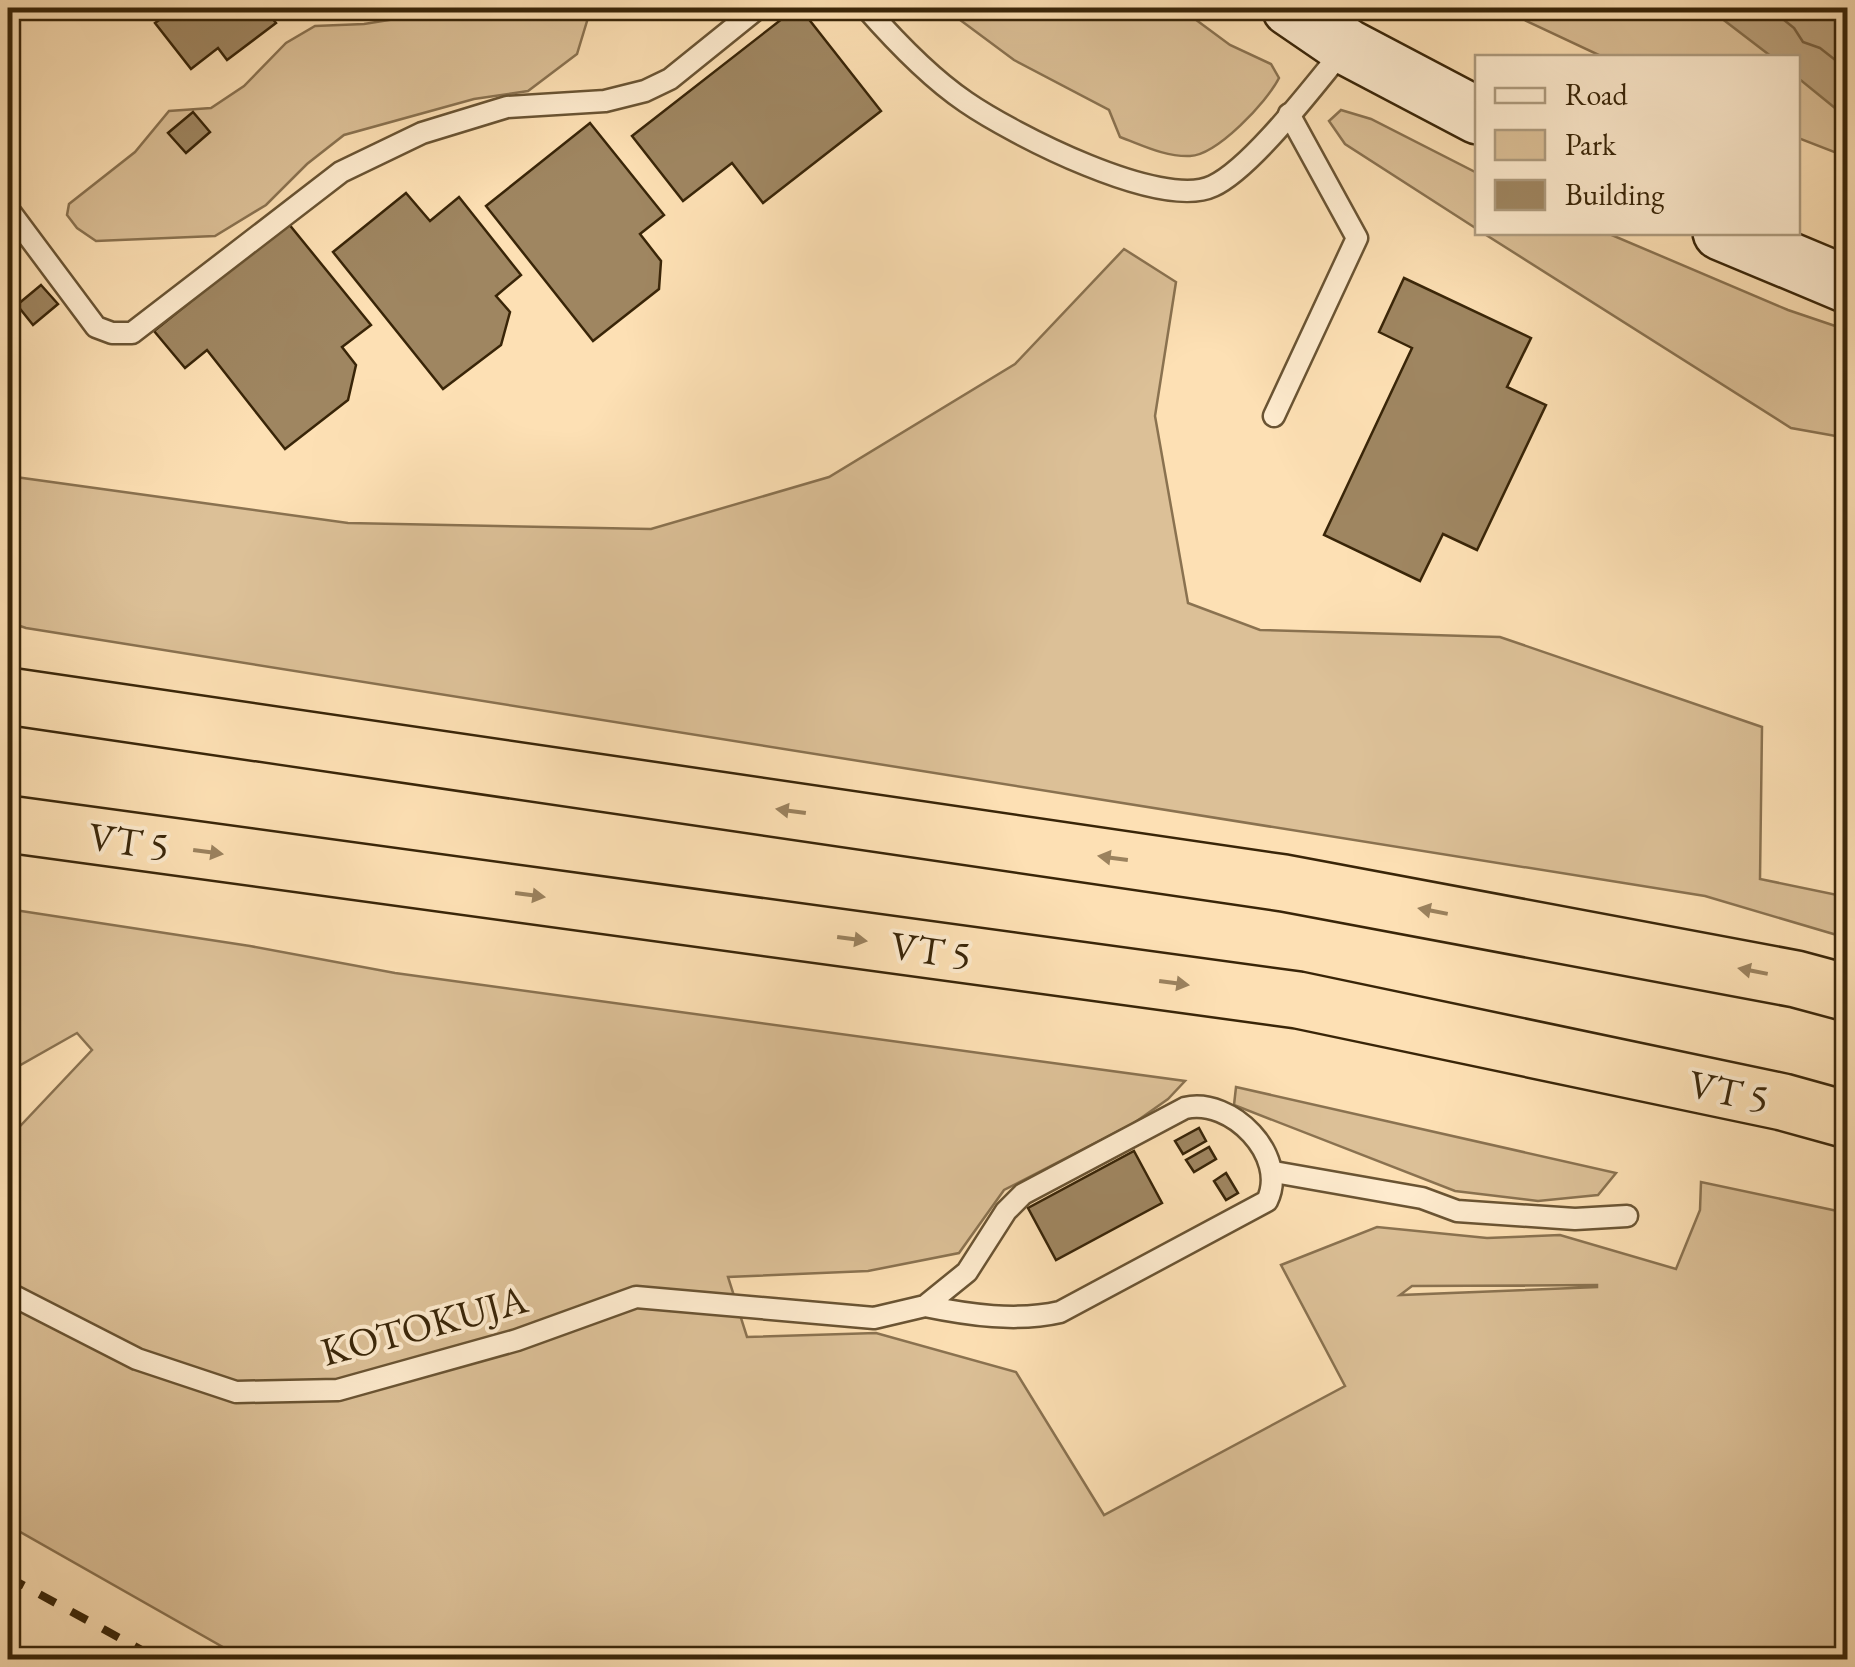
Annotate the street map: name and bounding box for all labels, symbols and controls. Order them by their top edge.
legend [1475,55,1800,235]
text: Road [1565,75,1629,114]
text: Park [1565,125,1617,164]
text: Building [1565,175,1665,214]
one-way arrow [775,802,806,818]
street label: VT 5 [85,810,173,872]
one-way arrow [193,844,224,860]
one-way arrow [1096,850,1128,865]
one-way arrow [515,888,547,904]
one-way arrow [1417,903,1448,918]
street label: VT 5 [887,919,975,981]
one-way arrow [837,932,869,948]
one-way arrow [1736,963,1768,978]
one-way arrow [1159,976,1191,992]
street label: VT 5 [1684,1057,1774,1125]
street label: KOTOKUJA [315,1272,533,1377]

